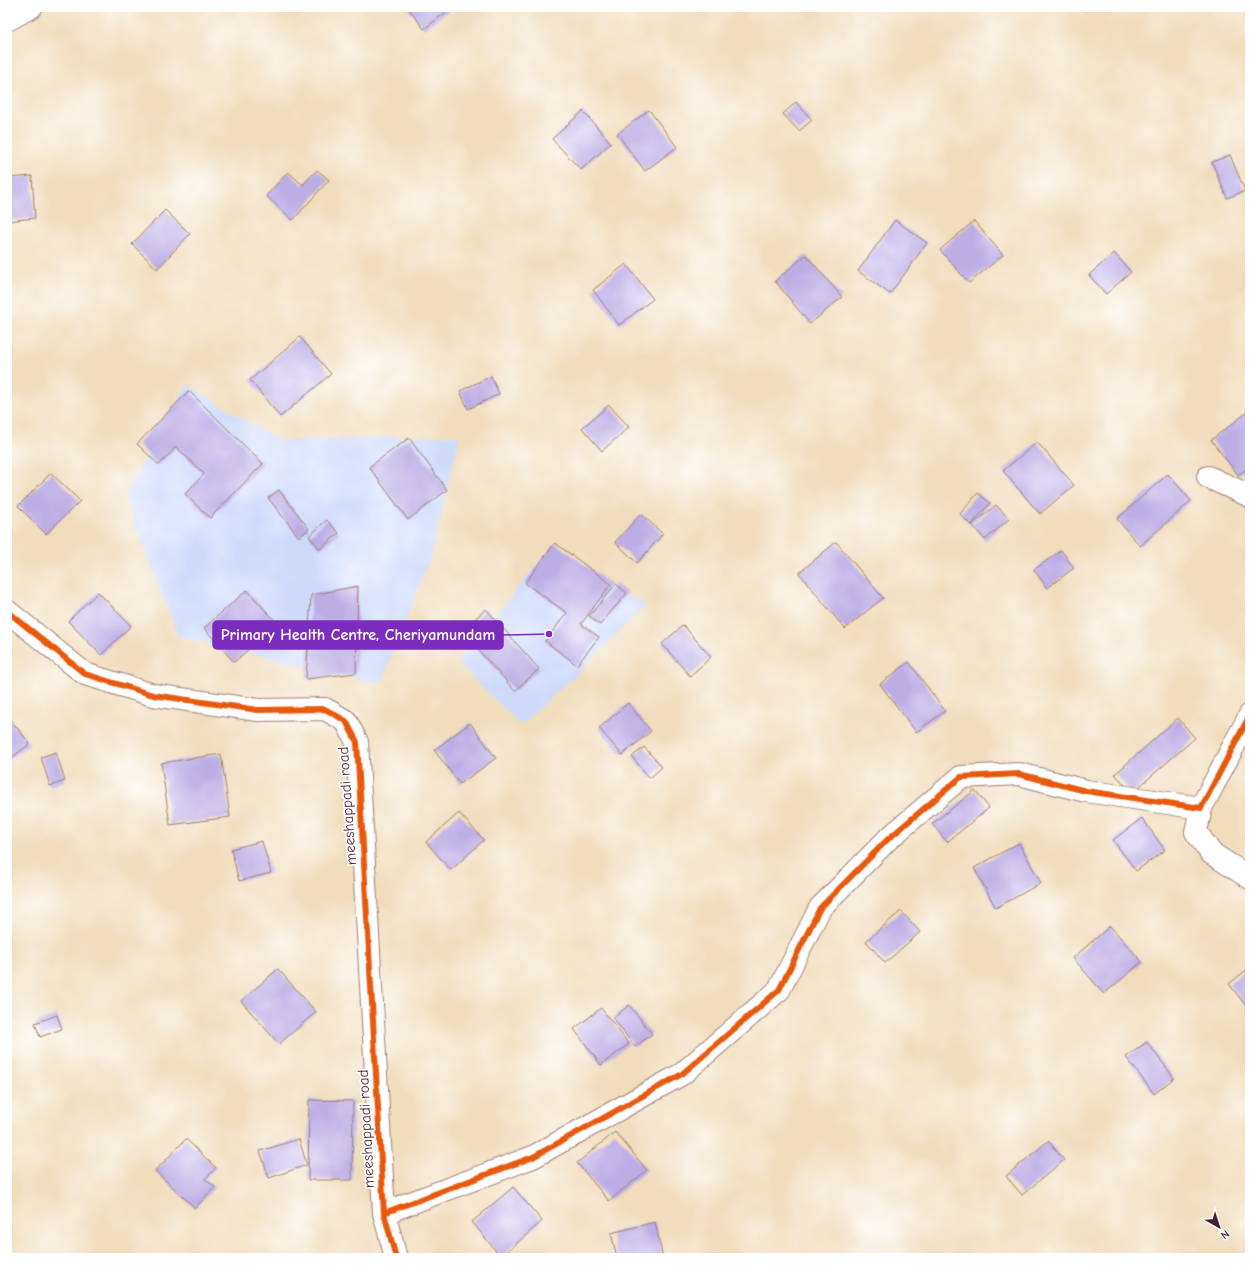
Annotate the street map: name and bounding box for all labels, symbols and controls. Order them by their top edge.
callout: Primary Health Centre, Cheriyamundam [213,621,503,649]
text: Primary Health Centre, Cheriyamundam [221,626,495,644]
street label: meeshappadi road [334,746,360,866]
street label: meeshappadi road [354,1069,378,1189]
north arrow [1199,1207,1239,1247]
text: N [1218,1227,1232,1242]

